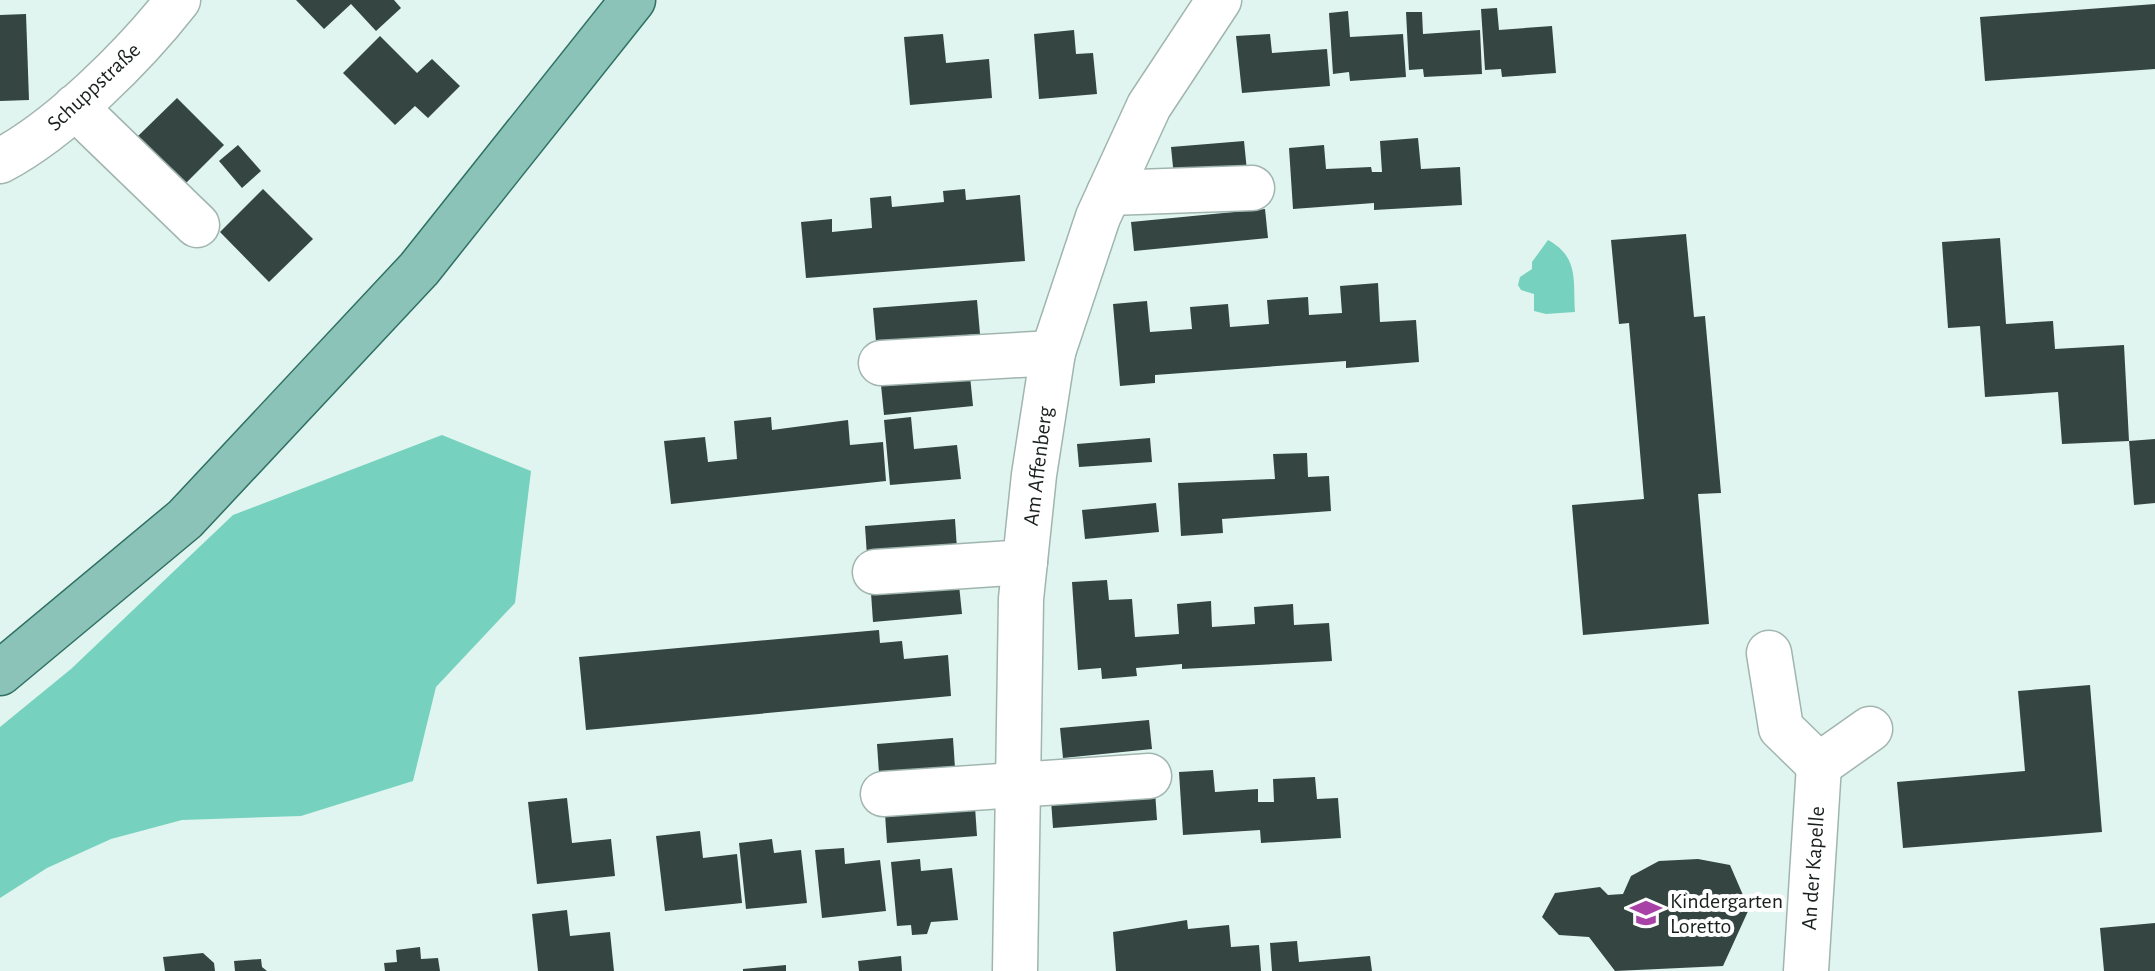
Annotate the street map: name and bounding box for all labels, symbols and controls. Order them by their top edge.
street label: Schuppstraße [43,38,144,135]
street label: Am Affenberg [1020,405,1056,527]
street label: An der Kapelle [1798,805,1828,931]
place label: Kindergarten Loretto [1670,890,1783,937]
school or university icon: Kindergarten Loretto [1629,896,1663,930]

